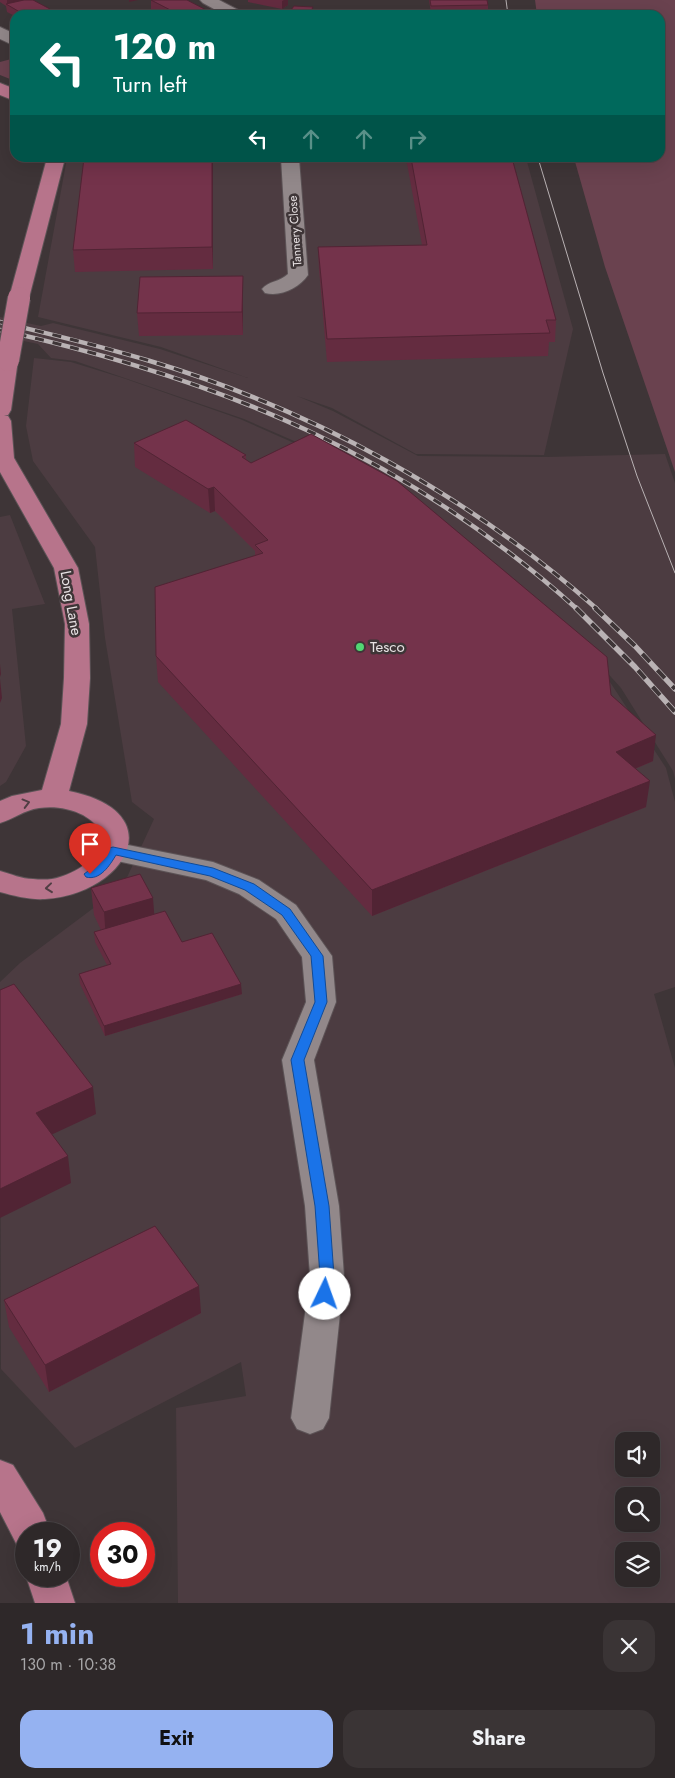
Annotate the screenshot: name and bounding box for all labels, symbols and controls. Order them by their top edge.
text: 120 m [113,22,216,72]
icon: left [30,30,95,95]
text: Turn left [113,68,187,100]
icon: left [244,125,272,153]
icon: ahead [297,125,325,153]
icon: ahead [350,125,378,153]
icon: right [403,125,431,153]
street label: Tannery Close [284,195,306,267]
street label: Long Lane [54,569,88,637]
place label: Tesco [370,636,405,658]
marker: Tesco [354,641,366,653]
one-way arrow [21,798,29,808]
pin [69,823,111,874]
icon: arrive [76,830,104,858]
one-way arrow [45,882,53,893]
position arrow [298,1267,350,1319]
map controls [615,1432,660,1587]
button: sound [615,1432,660,1477]
button: search [615,1487,660,1532]
speed limit sign: 30 [90,1522,155,1587]
text: 19 [33,1530,62,1566]
button: layers [615,1542,660,1587]
text: km/h [34,1558,61,1576]
text: 1 min [20,1612,94,1655]
button: close [603,1620,655,1672]
text: 130 m · 10:38 [20,1653,116,1676]
button: Exit [20,1710,333,1768]
button: Share [343,1710,655,1768]

